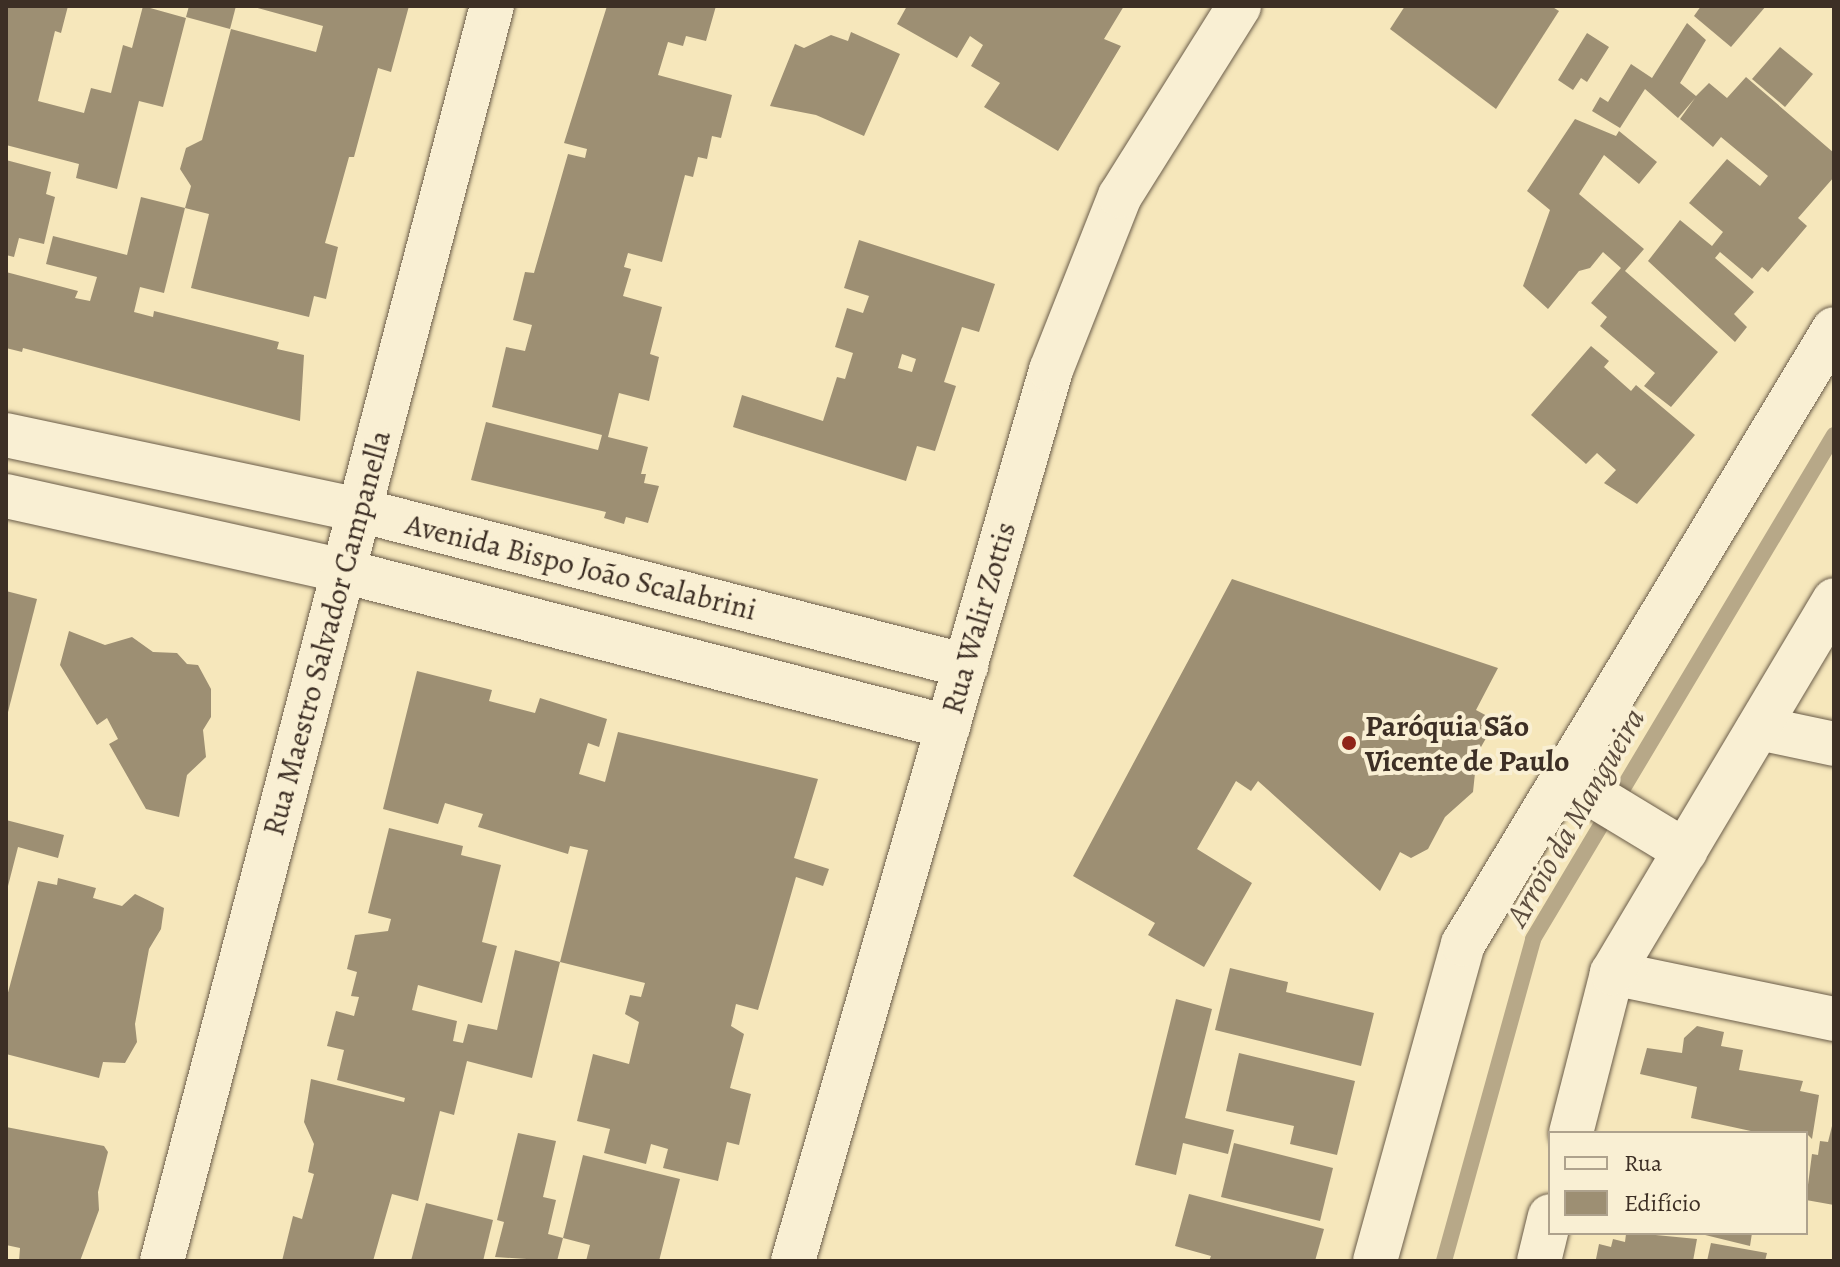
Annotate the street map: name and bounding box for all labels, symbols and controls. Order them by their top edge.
street label: Rua Maestro Salvador Campanella [256,426,398,840]
street label: Avenida Bispo João Scalabrini [402,506,760,628]
street label: Rua Walir Zottis [934,518,1024,718]
water label: Arroio da Mangueira [1497,701,1653,933]
place label: Paróquia São Vicente de Paulo [1365,708,1569,778]
marker: Paróquia São Vicente de Paulo [1340,734,1358,752]
legend [1548,1131,1808,1235]
text: Rua [1624,1147,1662,1179]
text: Edifício [1624,1187,1701,1219]

